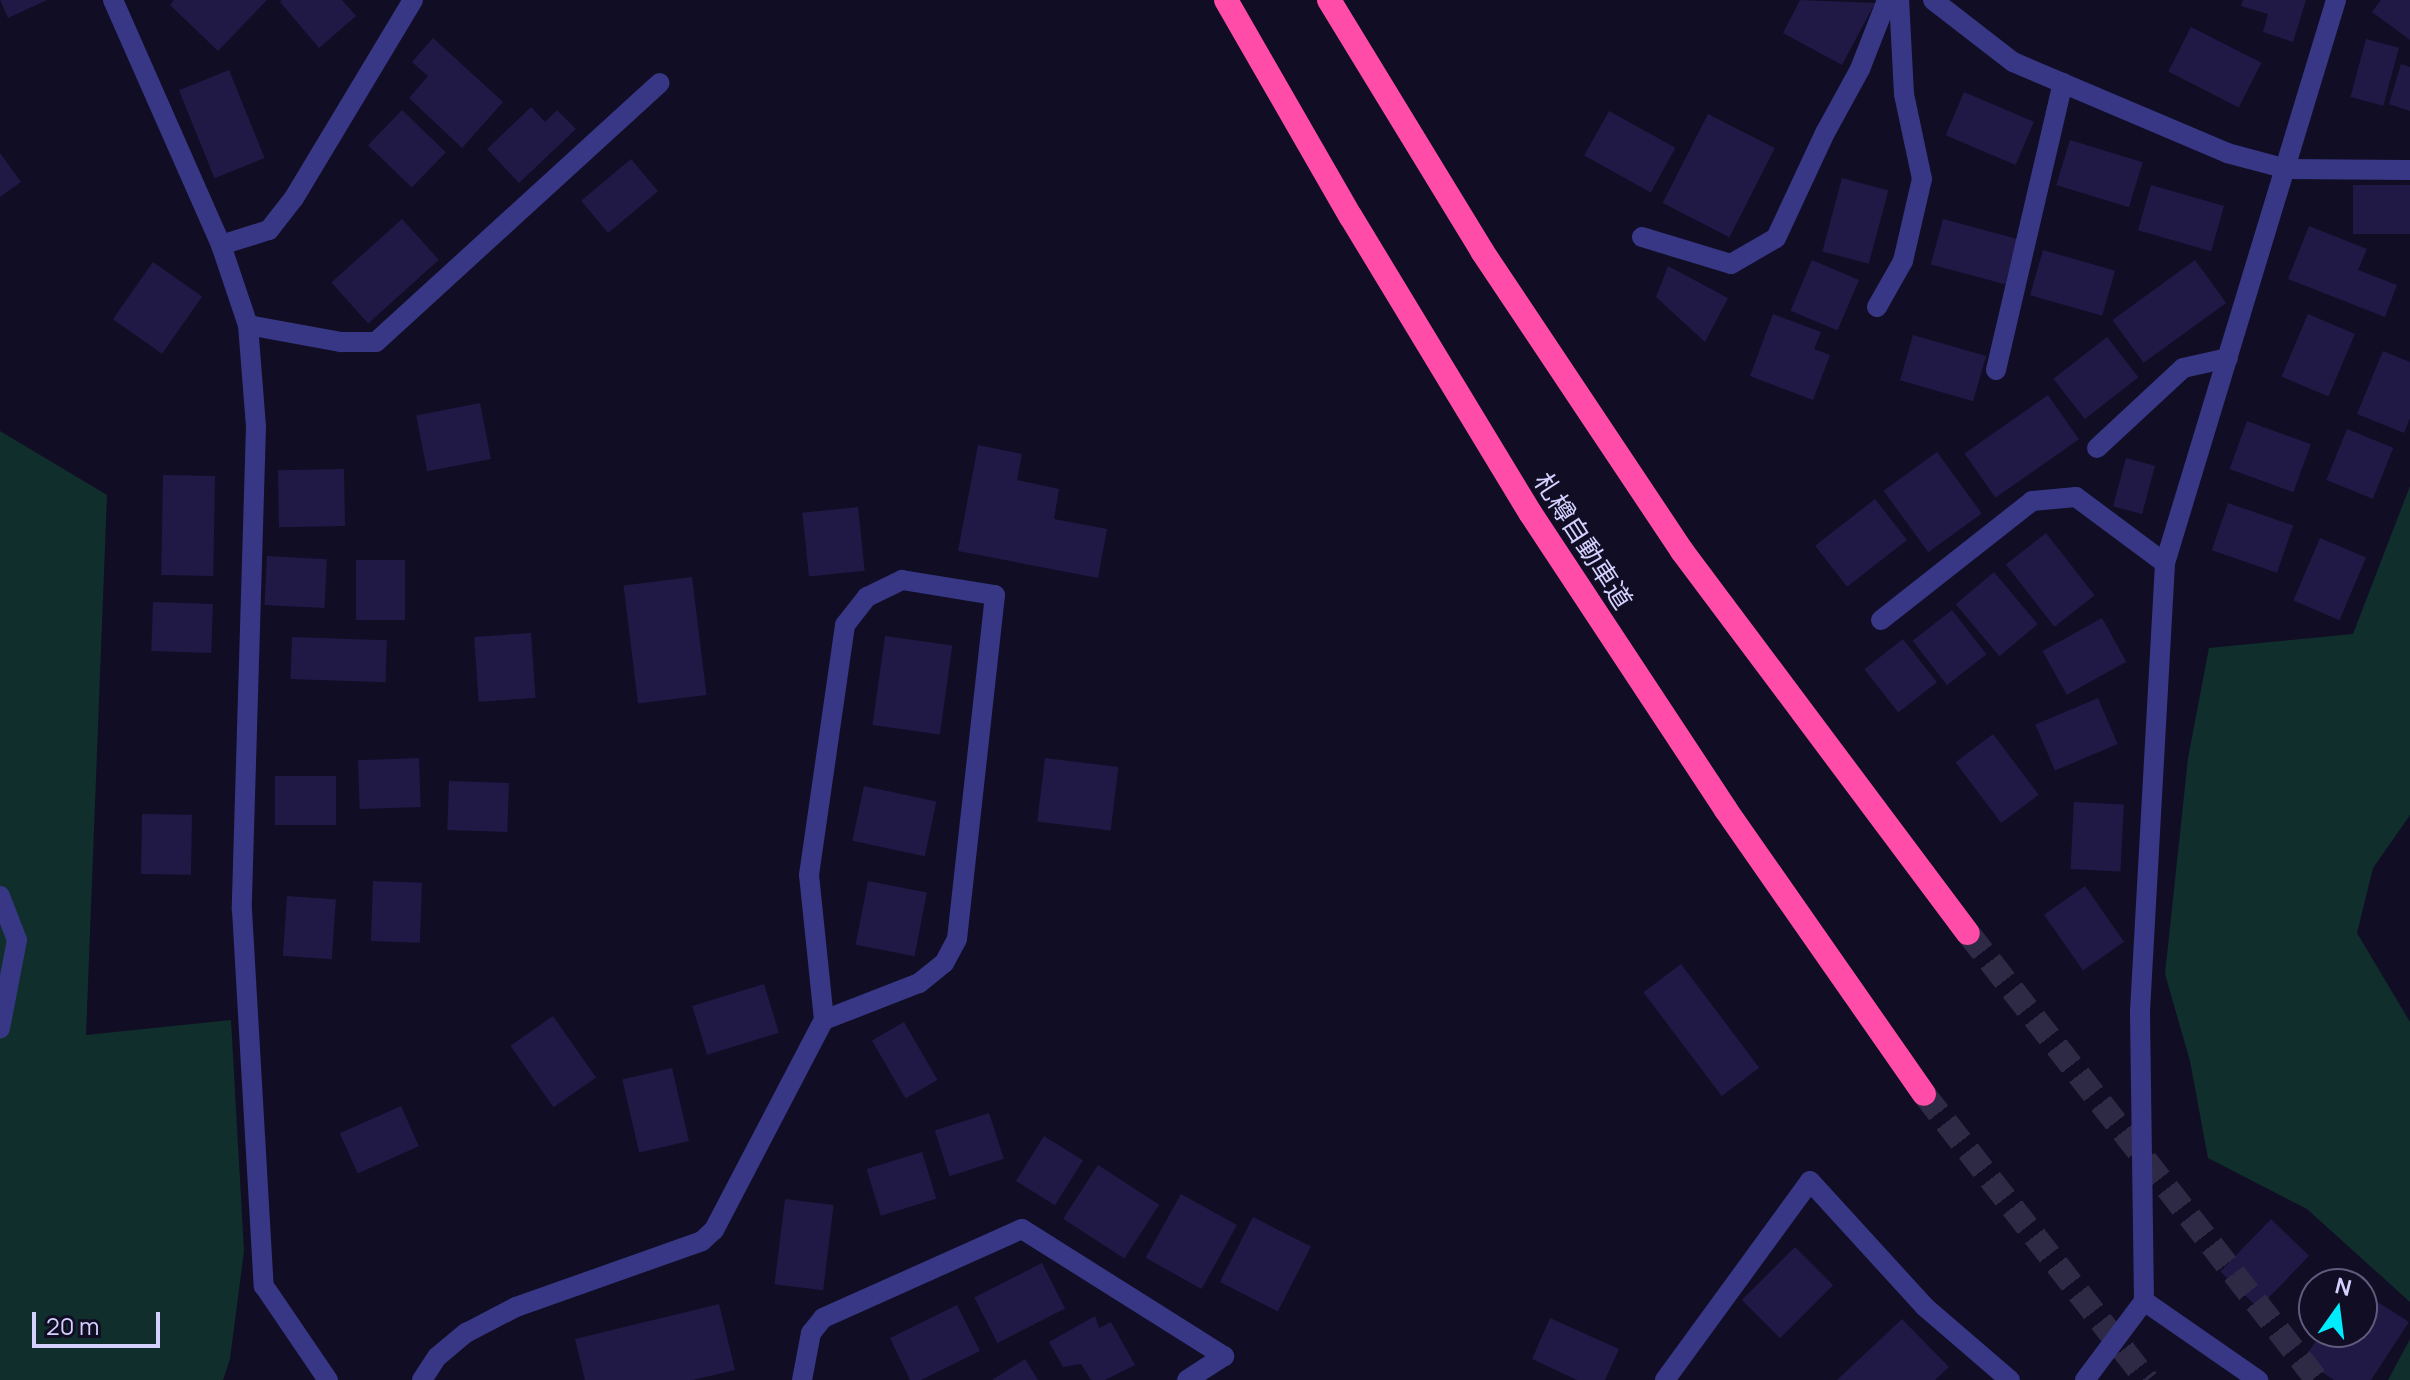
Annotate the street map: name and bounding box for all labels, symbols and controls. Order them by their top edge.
street label: 札樽自動車道 [1527,467,1639,615]
north arrow [2298,1268,2378,1348]
text: N [2332,1270,2355,1303]
scale bar [36,1296,164,1346]
text: 20 m [46,1309,99,1342]

